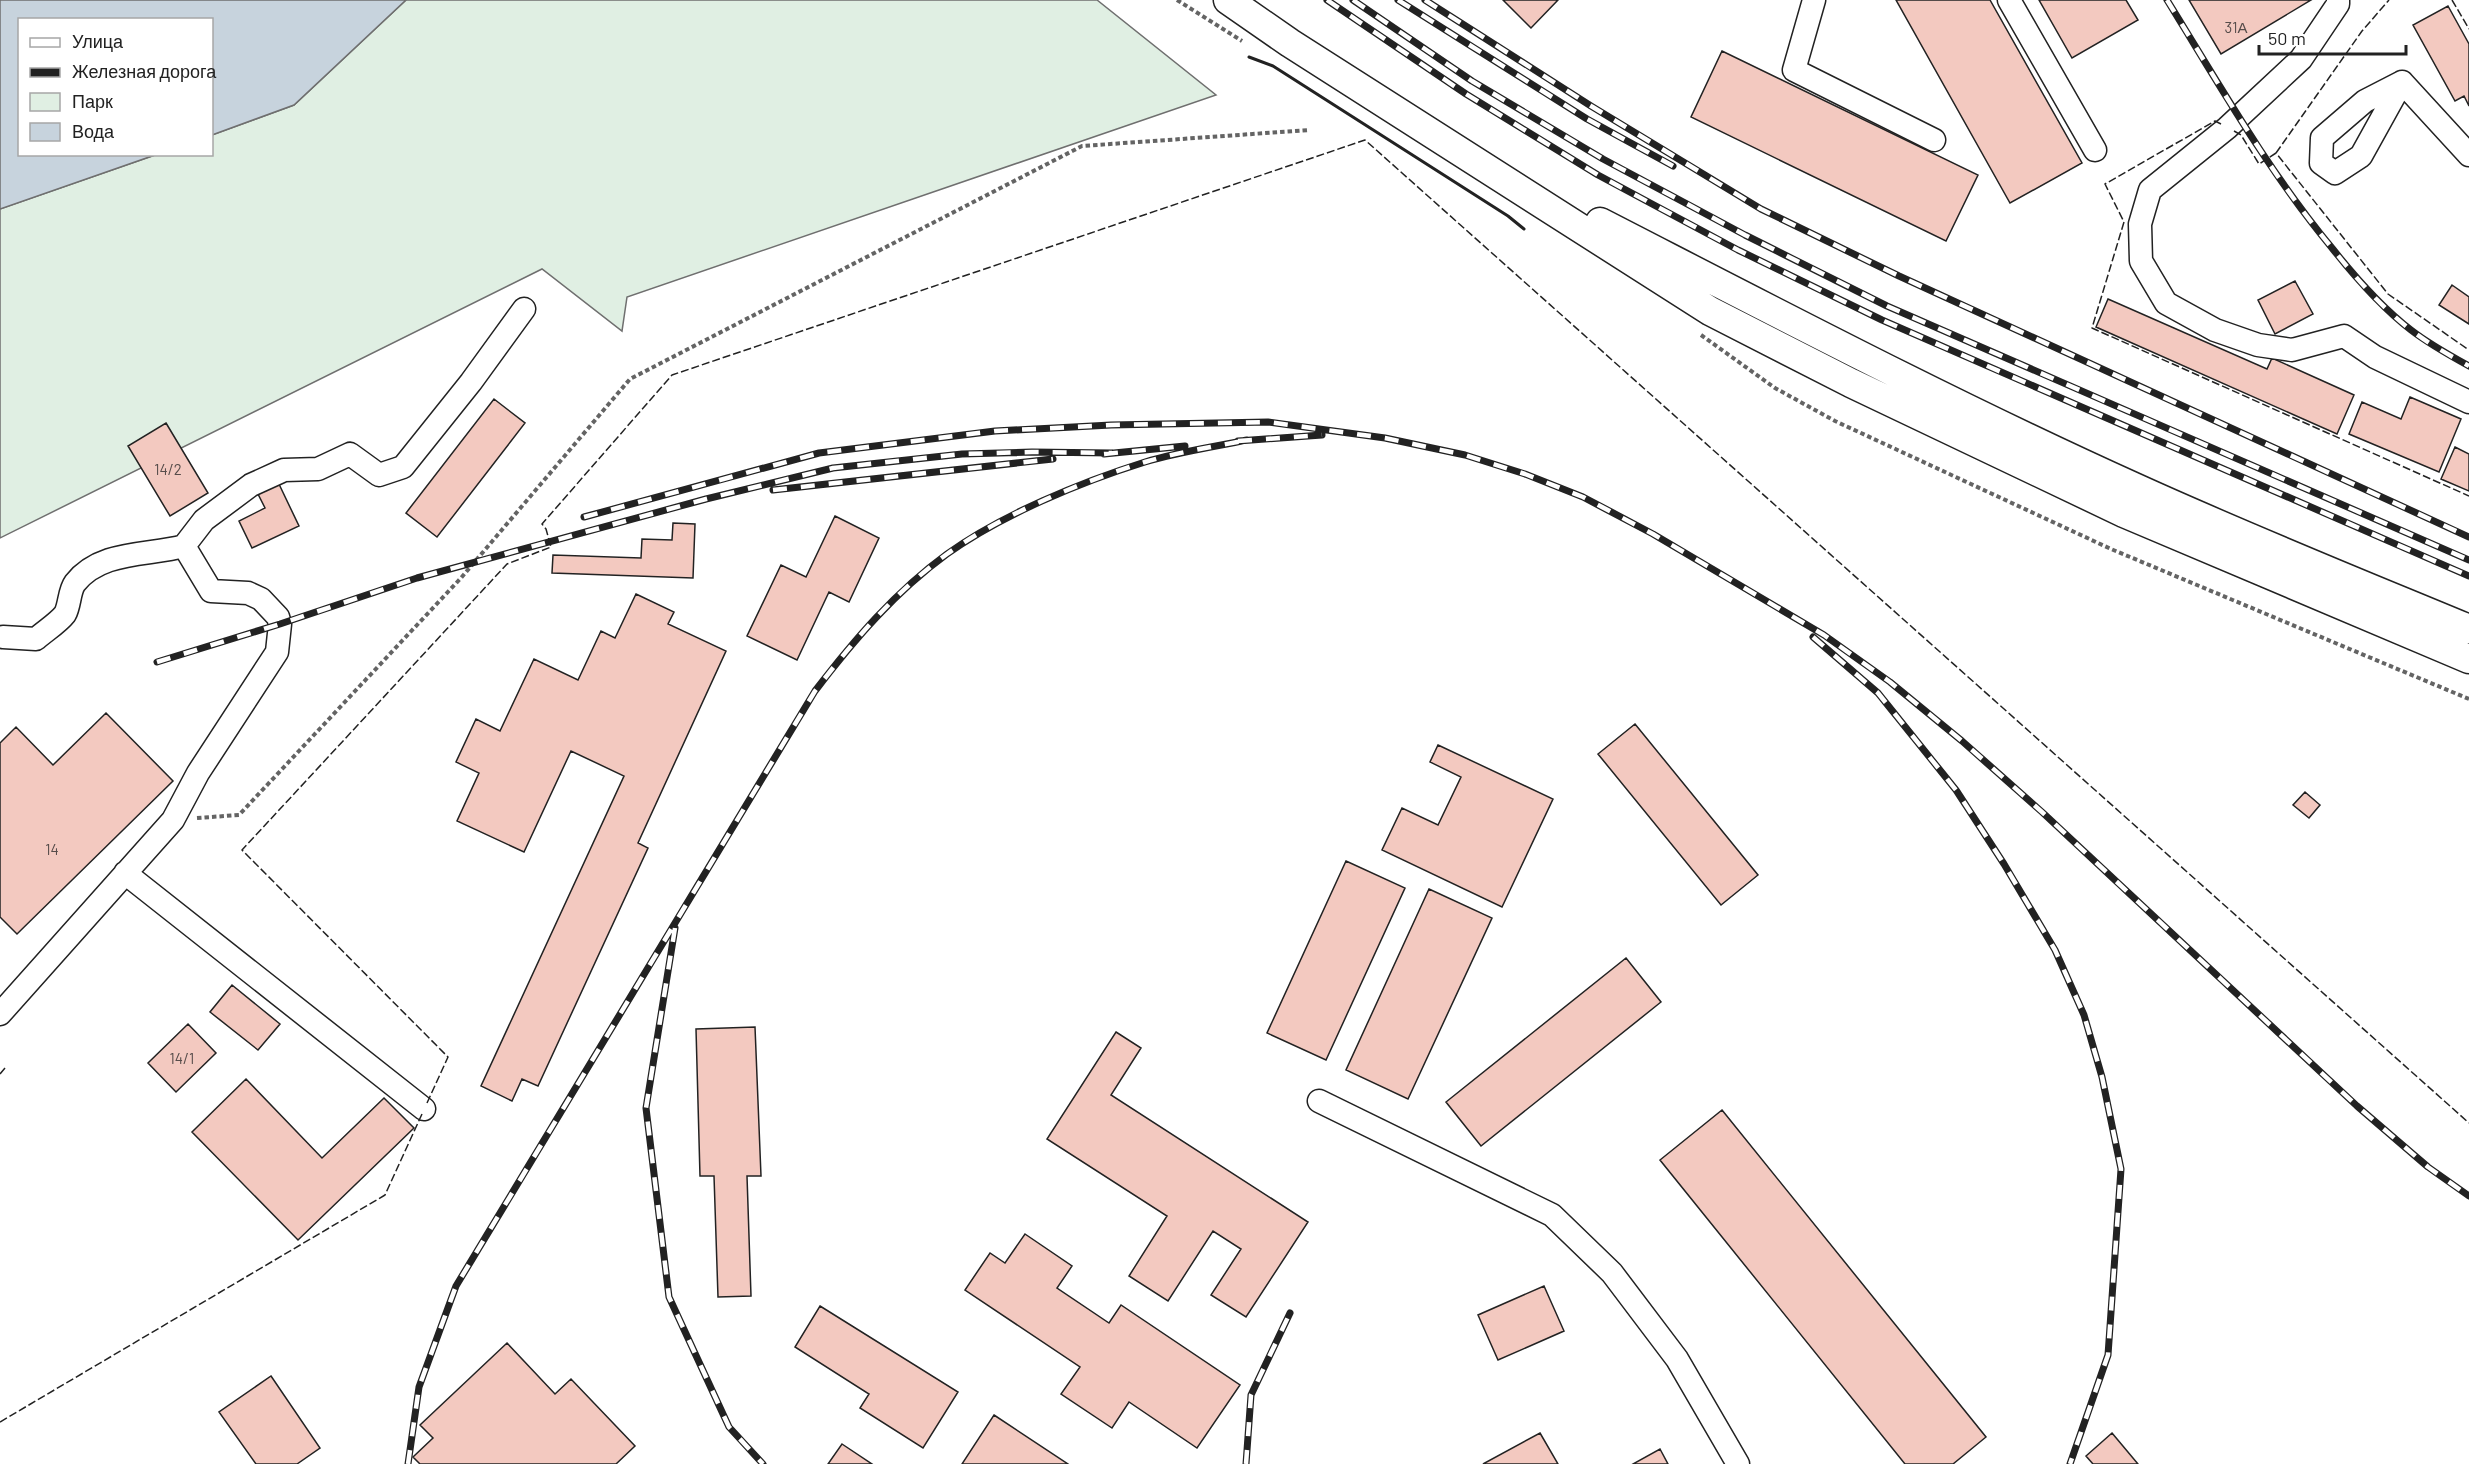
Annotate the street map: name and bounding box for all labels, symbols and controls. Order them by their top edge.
legend [18,18,213,156]
house number: 31А [2225,18,2247,36]
scale bar [2259,18,2406,56]
text: 50 m [2268,27,2306,49]
text: Улица [72,30,124,52]
text: Железная дорога [72,60,217,82]
text: Парк [72,90,113,112]
text: Вода [72,120,115,142]
house number: 14/2 [154,460,182,478]
house number: 14 [45,840,59,858]
house number: 14/1 [170,1049,194,1067]

